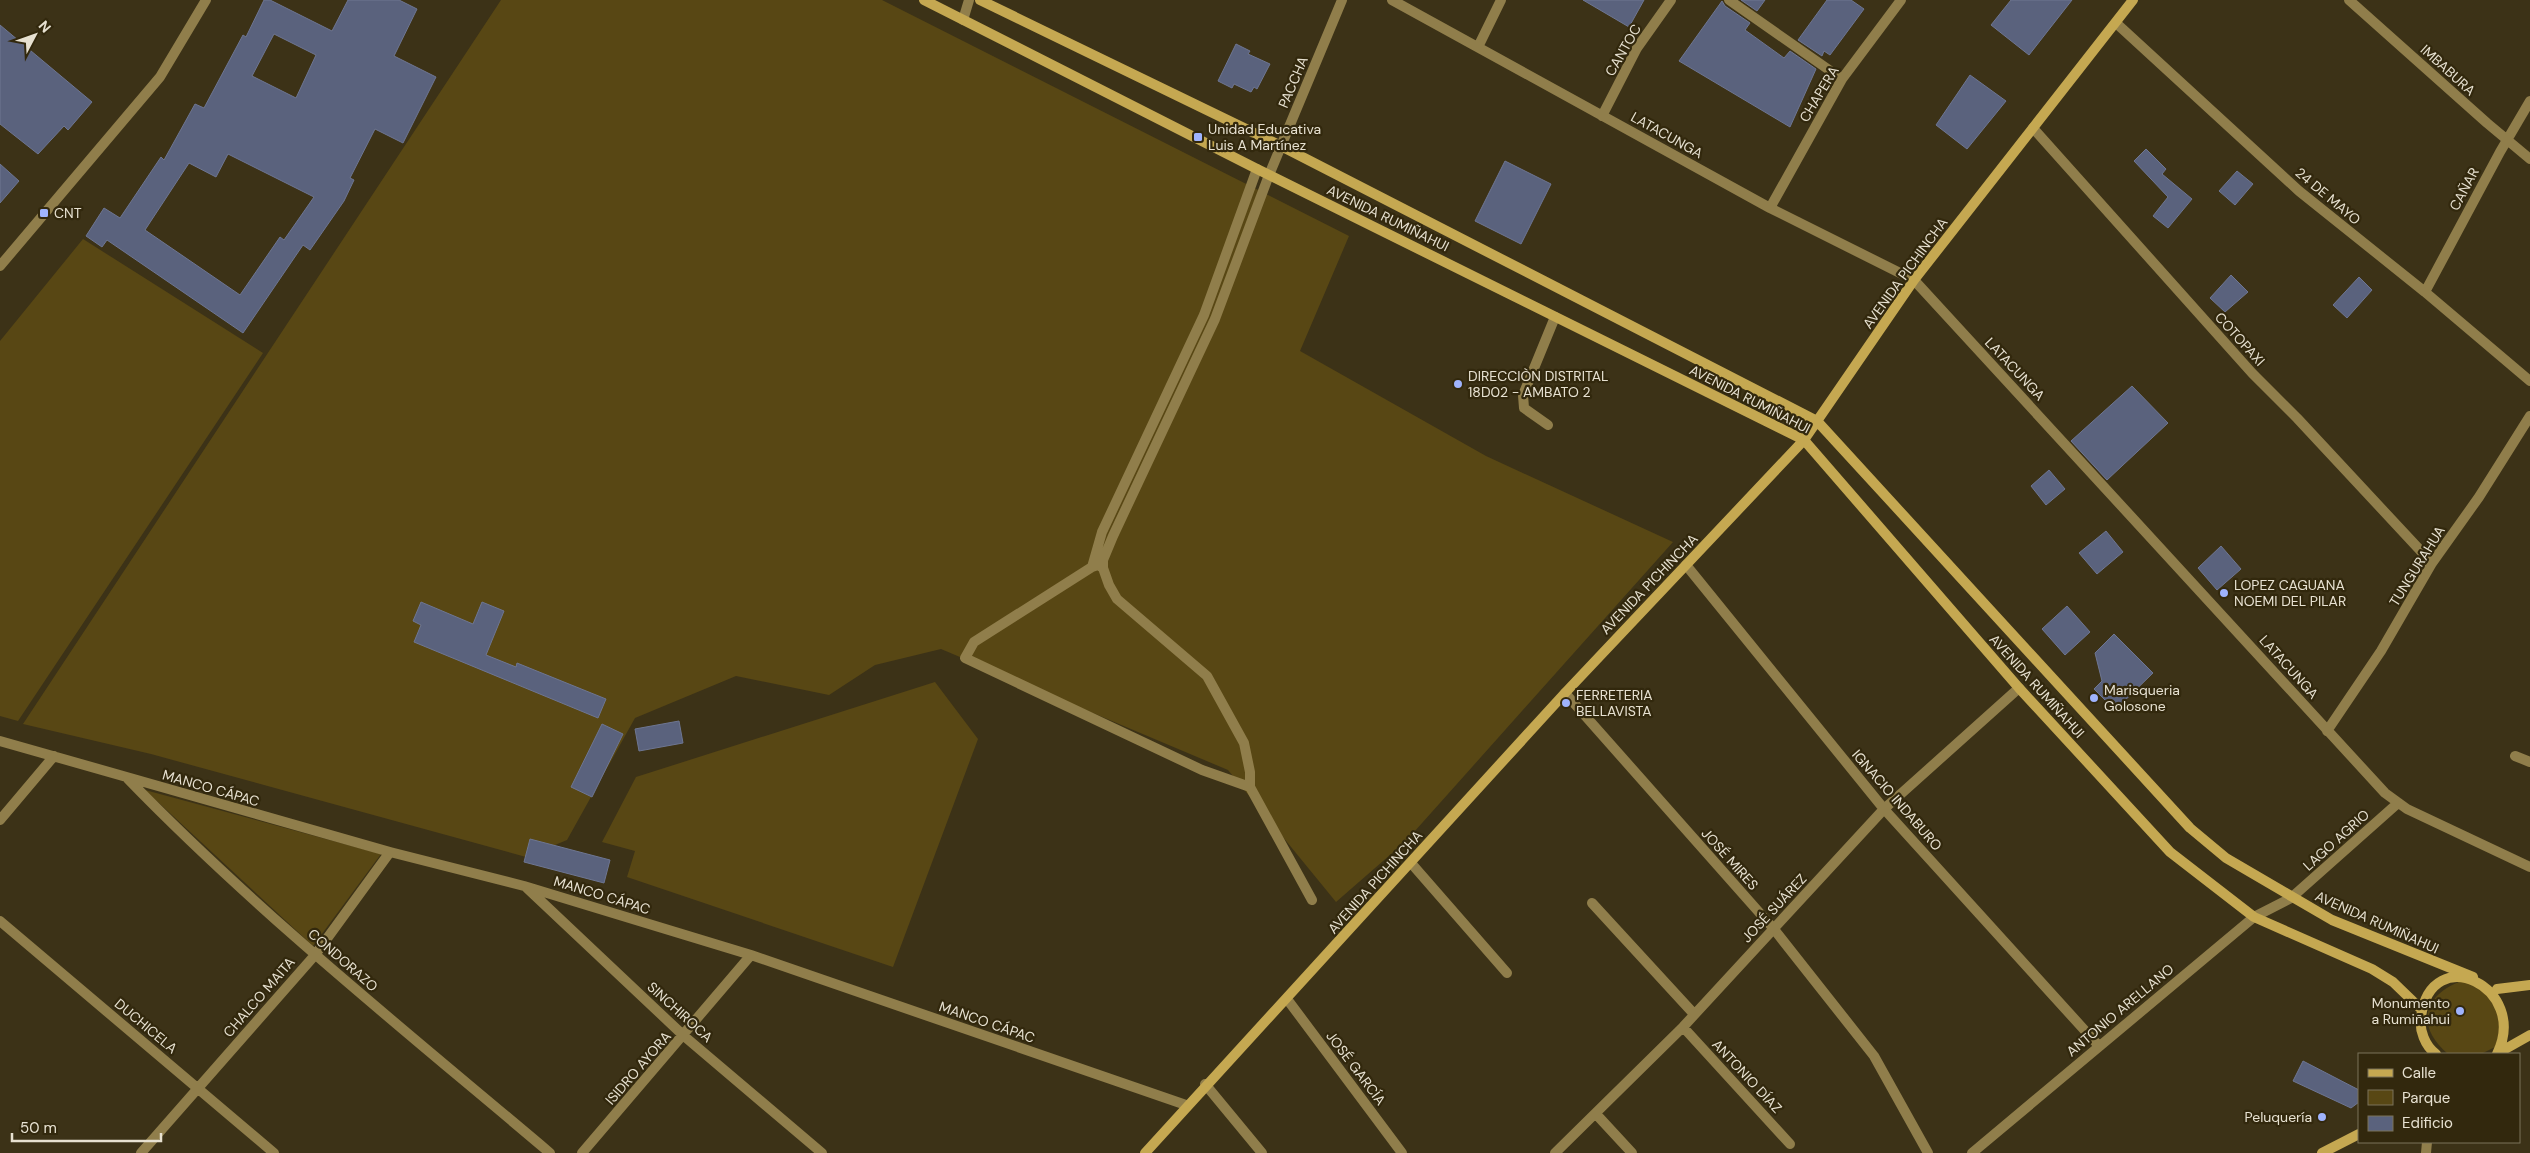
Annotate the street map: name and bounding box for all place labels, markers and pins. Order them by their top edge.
place label: Unidad Educativa Luis A Martínez [1208,120,1321,154]
marker: Unidad Educativa Luis A Martínez [1192,131,1204,143]
place label: CNT [54,204,82,222]
marker: CNT [38,207,50,219]
place label: DIRECCIÒN DISTRITAL 18D02 - AMBATO 2 [1468,367,1608,401]
marker: DIRECCIÒN DISTRITAL 18D02 - AMBATO 2 [1452,378,1464,390]
place label: LOPEZ CAGUANA NOEMI DEL PILAR [2234,576,2346,610]
marker: LOPEZ CAGUANA NOEMI DEL PILAR [2218,587,2230,599]
place label: Marisqueria Golosone [2104,681,2180,715]
place label: FERRETERIA BELLAVISTA [1576,686,1653,720]
marker: Marisqueria Golosone [2088,692,2100,704]
marker: FERRETERIA BELLAVISTA [1560,697,1572,709]
place label: Monumento a Rumiñahui [2371,994,2450,1028]
marker: Monumento a Rumiñahui [2454,1005,2466,1017]
place label: Peluquería [2245,1108,2312,1126]
marker: Peluquería [2316,1111,2328,1123]

